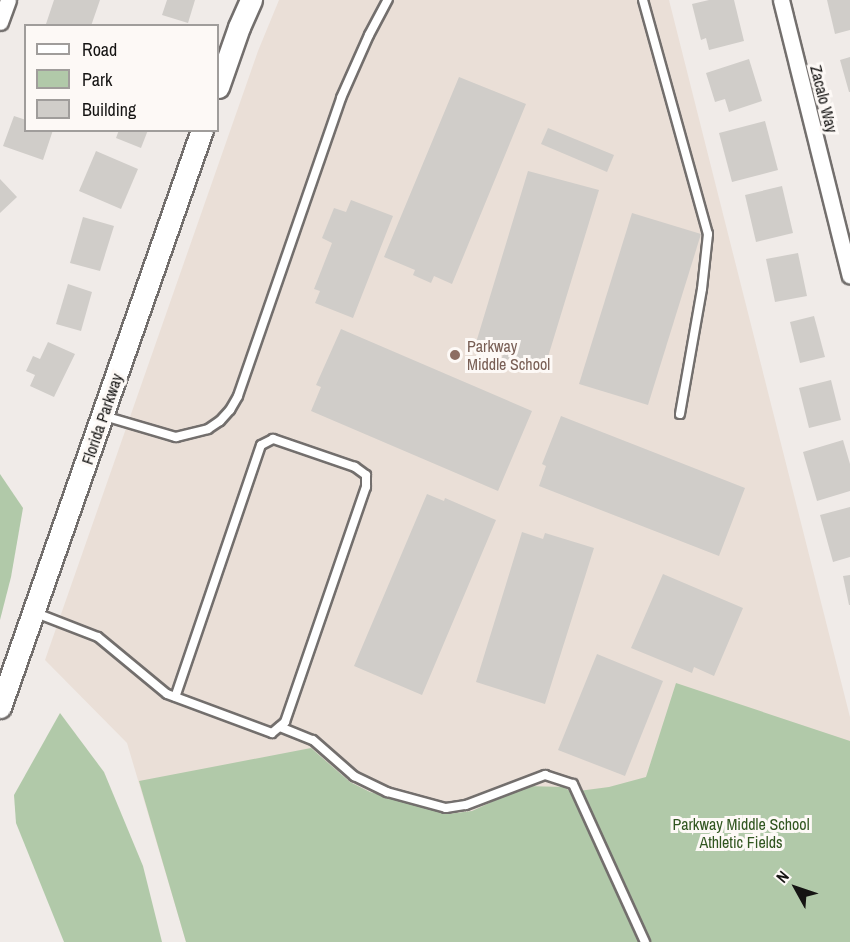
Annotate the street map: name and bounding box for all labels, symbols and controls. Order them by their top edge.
legend [24,24,219,132]
text: Road [82,37,117,62]
street label: Zacalo Way [806,63,842,135]
text: Park [82,67,112,92]
text: Building [82,97,136,122]
place label: Parkway Middle School [467,336,550,374]
marker: Parkway Middle School [448,348,462,362]
street label: Florida Parkway [77,371,127,467]
park label: Parkway Middle School Athletic Fields [672,814,810,852]
north arrow [766,858,826,918]
text: N [771,866,794,887]

